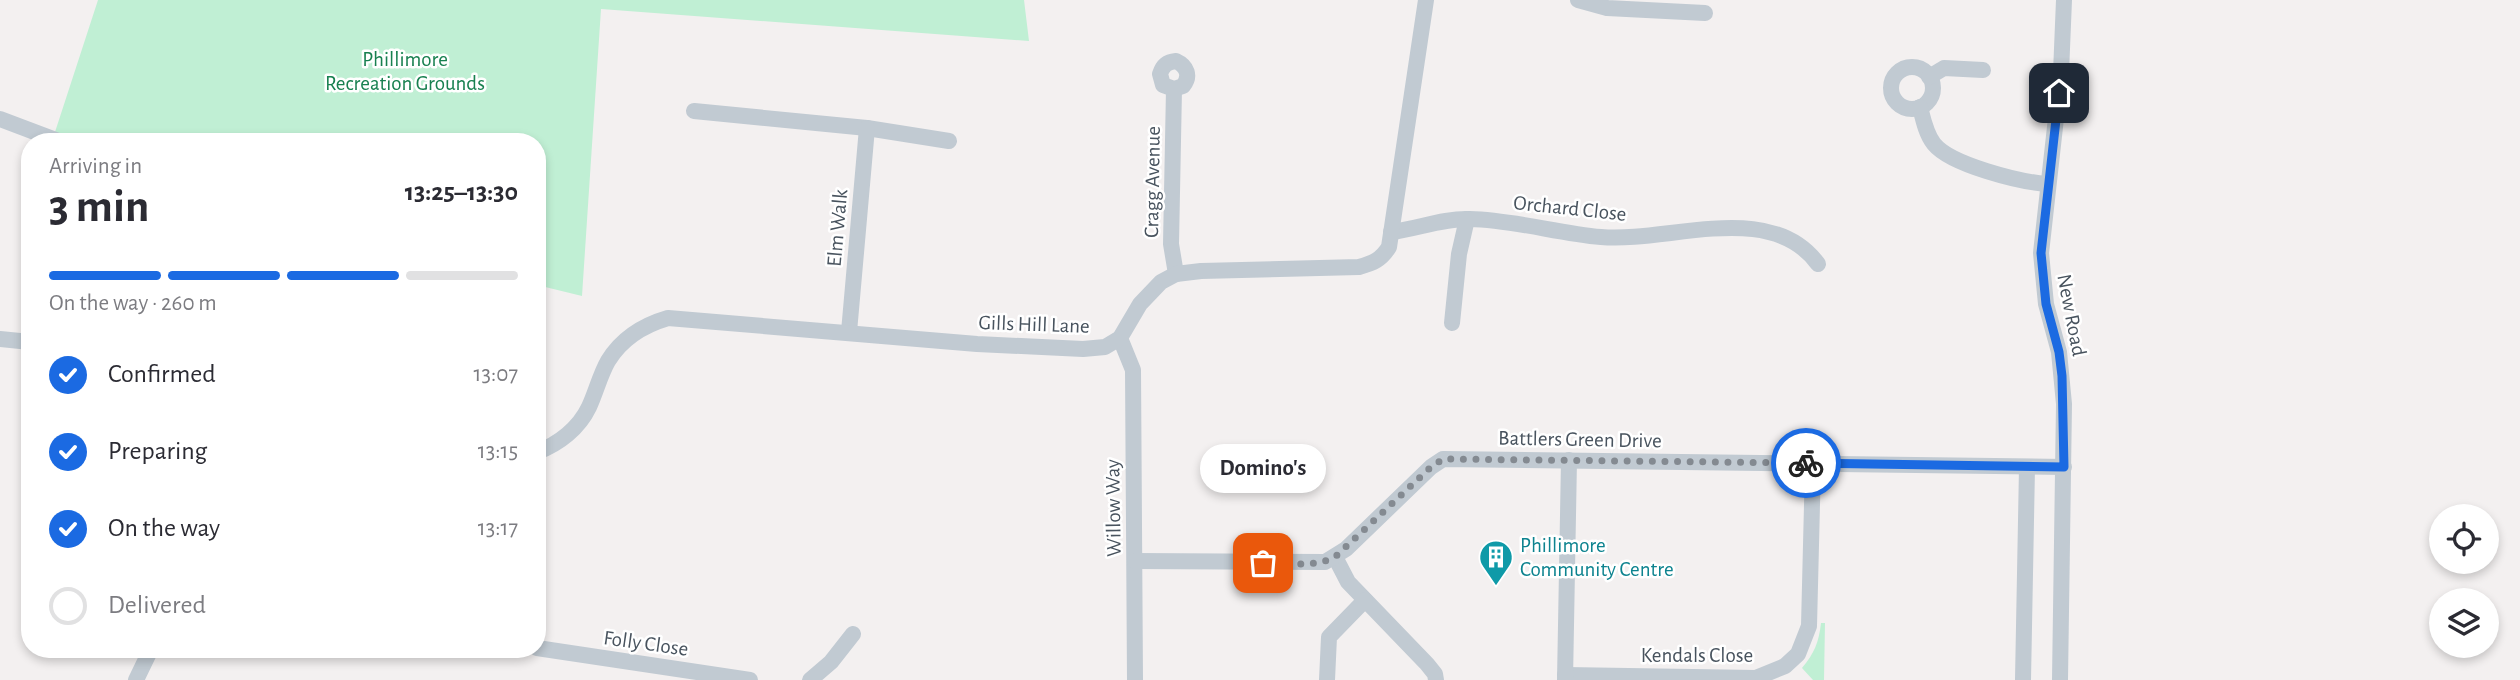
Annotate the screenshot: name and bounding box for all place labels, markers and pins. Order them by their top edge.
pin [2029,63,2089,123]
callout: Domino's [1200,444,1326,493]
pin [1233,533,1293,593]
place label: Phillimore Community Centre [1520,535,1674,580]
building icon: Phillimore Community Centre [1477,538,1515,587]

